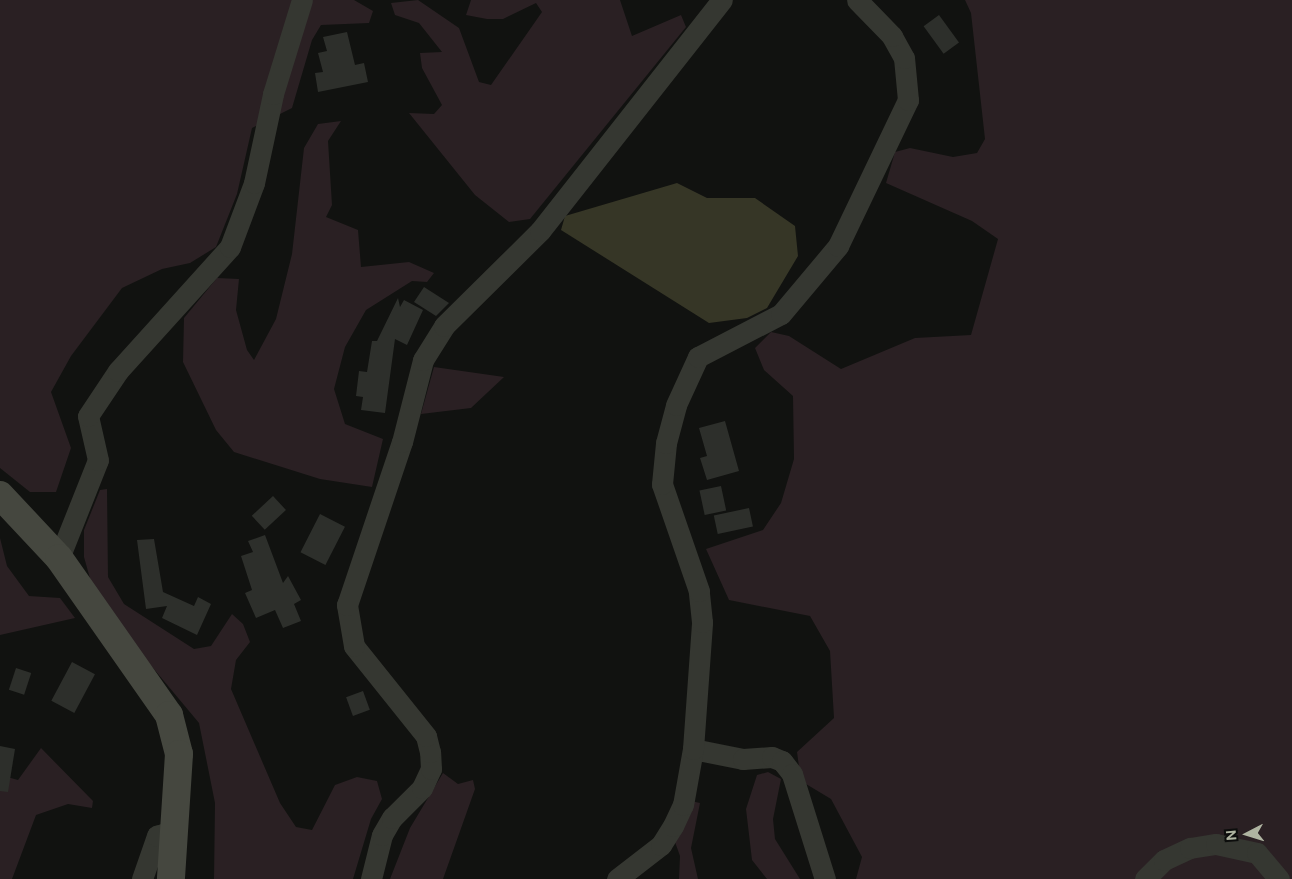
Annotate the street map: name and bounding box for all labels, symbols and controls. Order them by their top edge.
north arrow [1222,809,1272,859]
text: N [1223,829,1240,841]

